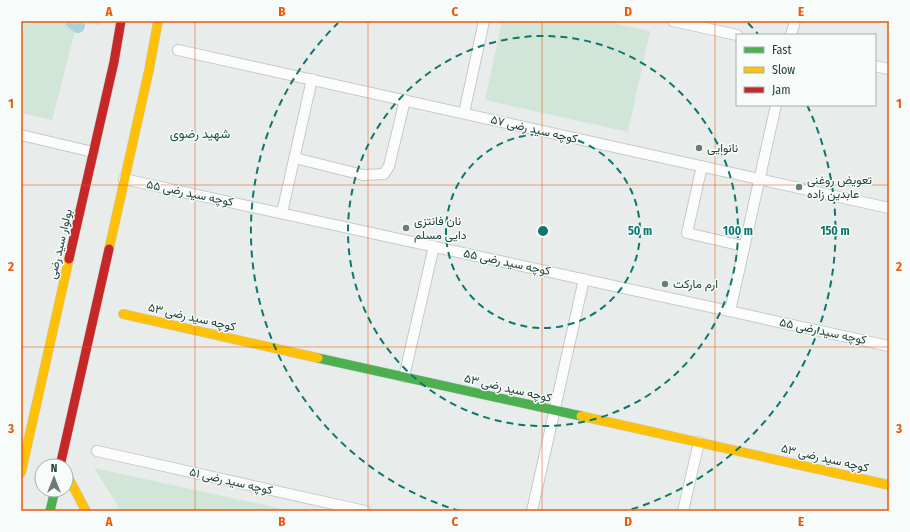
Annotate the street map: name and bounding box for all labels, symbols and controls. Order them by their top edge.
text: A [104,4,113,19]
text: B [278,4,286,19]
text: C [452,4,459,19]
text: D [624,4,632,19]
text: E [798,4,804,19]
legend [736,34,876,106]
text: Fast [772,43,791,57]
text: Slow [772,63,795,77]
text: Jam [772,83,790,97]
text: 1 [8,96,14,111]
text: 1 [896,96,902,111]
street label: کوچه سید رضی ۵۷ [489,112,579,147]
district label: شهید رضوی [170,126,230,142]
place label: نانوایی [707,141,738,156]
marker: نانوایی [694,143,704,153]
place label: تعویض روغنی عابدین زاده [807,173,872,202]
street label: کوچه سید رضی ۵۵ [145,177,235,210]
marker: تعویض روغنی عابدین زاده [794,182,804,192]
street label: بولوار سید رضی [45,208,76,281]
place label: نان فانتزی دایی مسلم [414,214,467,243]
marker: نان فانتزی دایی مسلم [401,223,411,233]
centre of rings [536,224,550,238]
text: 50 m [628,224,652,238]
text: 100 m [723,224,753,238]
text: 150 m [820,224,850,238]
street label: کوچه سید رضی ۵۵ [462,246,552,279]
text: 2 [7,259,14,274]
text: 2 [895,259,902,274]
place label: ارم مارکت [673,277,718,292]
marker: ارم مارکت [660,279,670,289]
street label: کوچه سید رضی ۵۳ [147,300,237,335]
street label: کوچه سید رضی ۵۵ [778,315,868,348]
street label: کوچه سید رضی ۵۳ [463,371,553,406]
text: 3 [7,421,14,436]
text: 3 [895,421,902,436]
street label: کوچه سید رضی ۵۳ [780,441,870,476]
north arrow [34,458,74,498]
text: N [51,462,57,475]
street label: کوچه سید رضی ۵۱ [188,465,274,498]
text: A [104,514,113,529]
text: B [278,514,286,529]
text: C [452,514,459,529]
text: D [624,514,632,529]
text: E [798,514,804,529]

